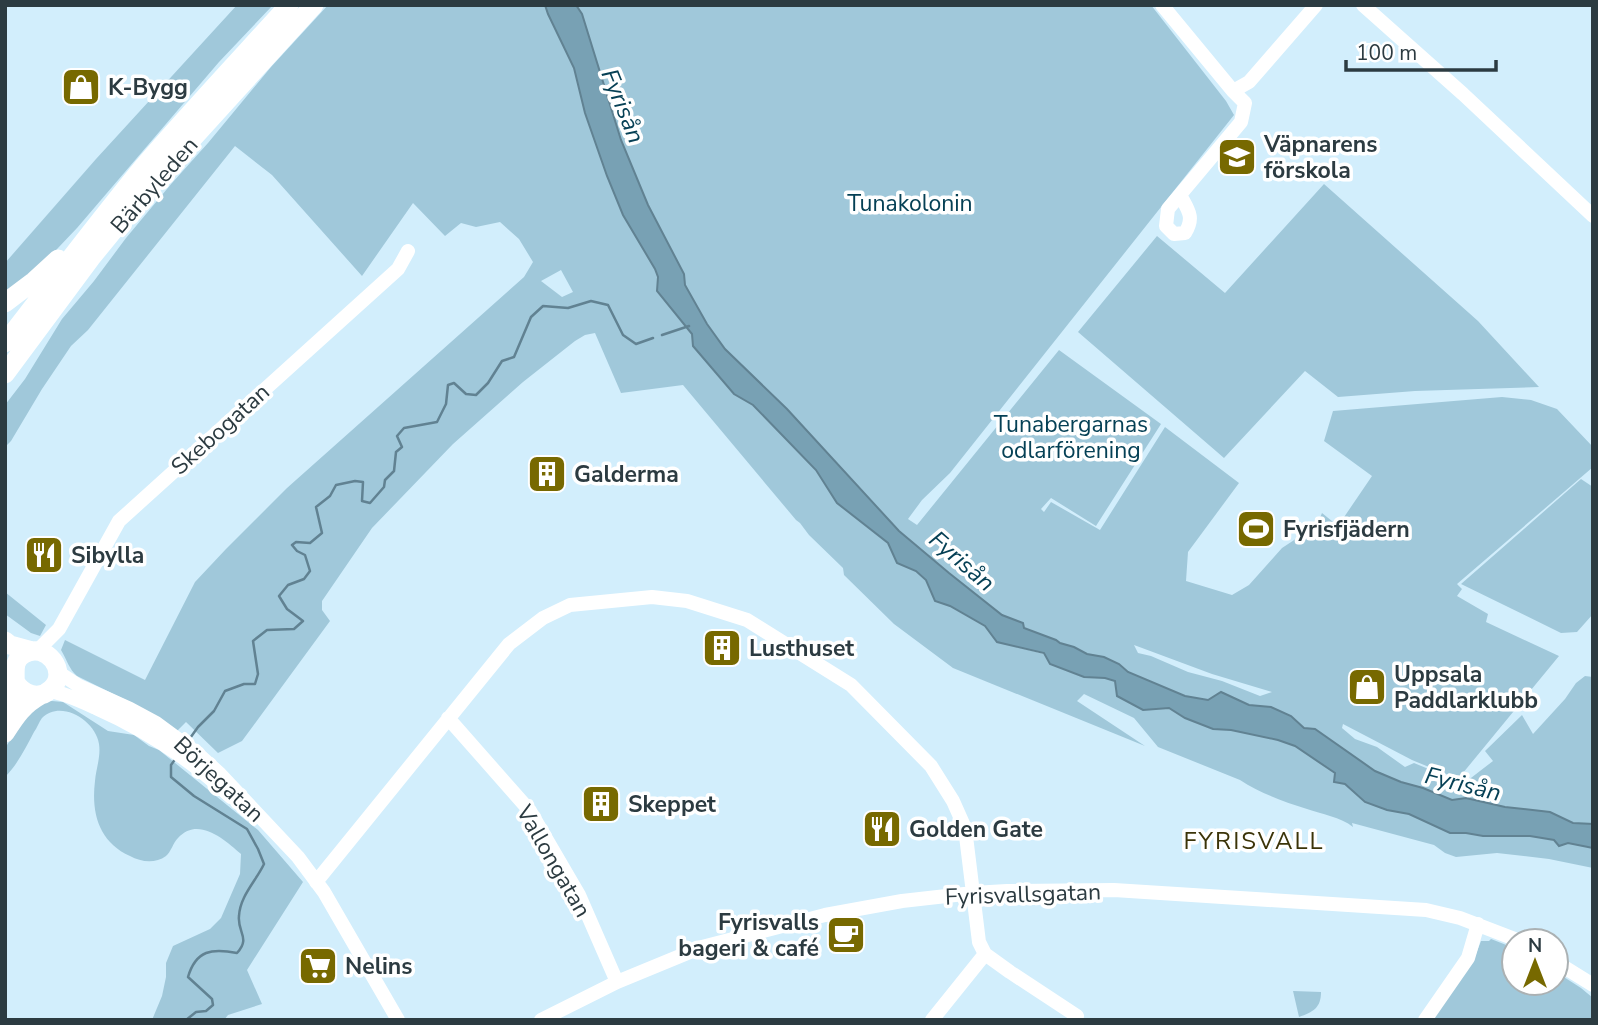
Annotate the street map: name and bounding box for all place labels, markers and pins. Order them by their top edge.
shop icon: K-Bygg [60,66,102,108]
place label: K-Bygg [108,72,188,103]
place label: Väpnarens förskola [1263,129,1377,186]
school or university icon: Väpnarens förskola [1216,136,1258,178]
building icon: Galderma [526,453,568,495]
place label: Galderma [574,459,679,490]
sports icon: Fyrisfjädern [1235,508,1277,550]
place label: Fyrisfjädern [1283,514,1410,545]
restaurant icon: Sibylla [23,534,65,576]
place label: Sibylla [71,540,144,571]
building icon: Lusthuset [701,627,743,669]
place label: Lusthuset [749,633,854,664]
place label: Uppsala Paddlarklubb [1394,659,1538,716]
shop icon: Uppsala Paddlarklubb [1346,666,1388,708]
building icon: Skeppet [580,783,622,825]
place label: Skeppet [628,789,716,820]
restaurant icon: Golden Gate [861,808,903,850]
place label: Golden Gate [909,814,1043,845]
place label: Fyrisvalls bageri & café [678,907,819,964]
cafe icon: Fyrisvalls bageri & café [825,914,867,956]
supermarket icon: Nelins [297,945,339,987]
place label: Nelins [345,951,413,982]

